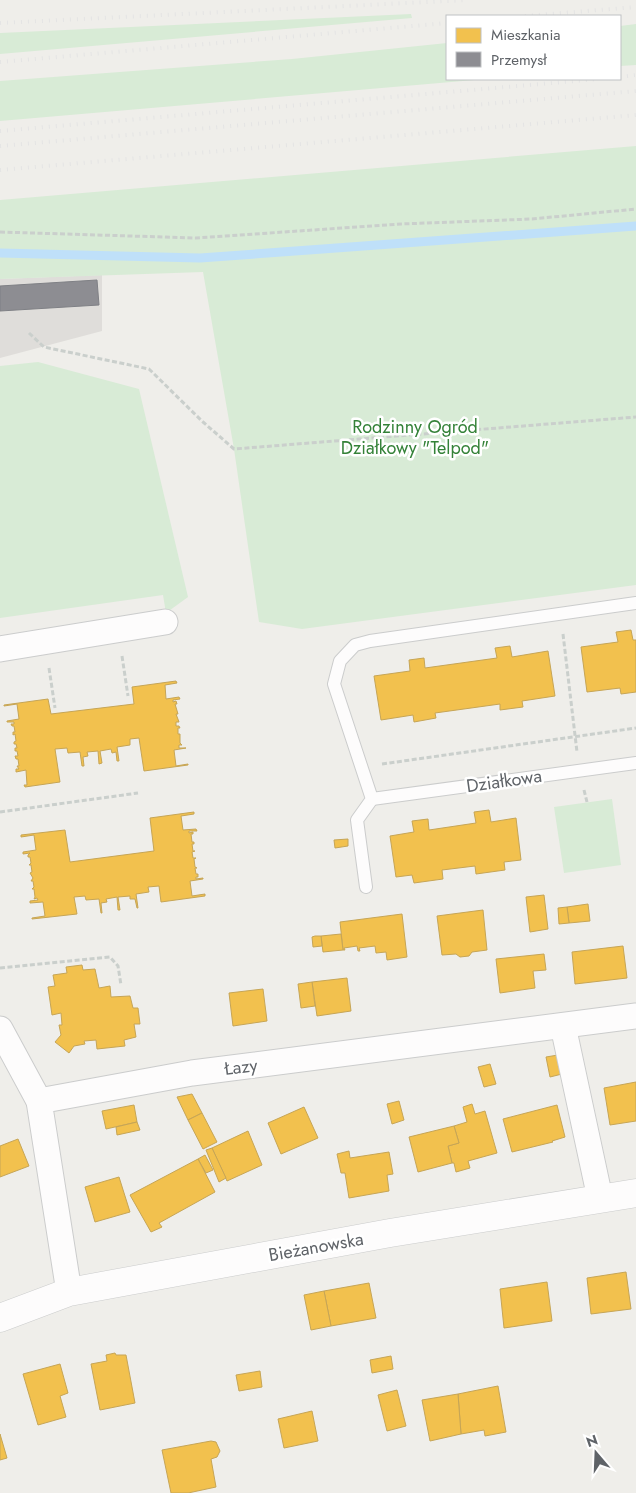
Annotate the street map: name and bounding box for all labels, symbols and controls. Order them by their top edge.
legend [446,15,621,80]
text: Mieszkania [491,24,561,46]
text: Przemysł [491,49,547,71]
park label: Rodzinny Ogród Działkowy "Telpod" [341,414,489,461]
street label: Działkowa [465,763,543,799]
street label: Łazy [222,1052,259,1082]
street label: Bieżanowska [266,1226,366,1268]
north arrow [571,1428,621,1478]
text: N [583,1429,600,1452]

